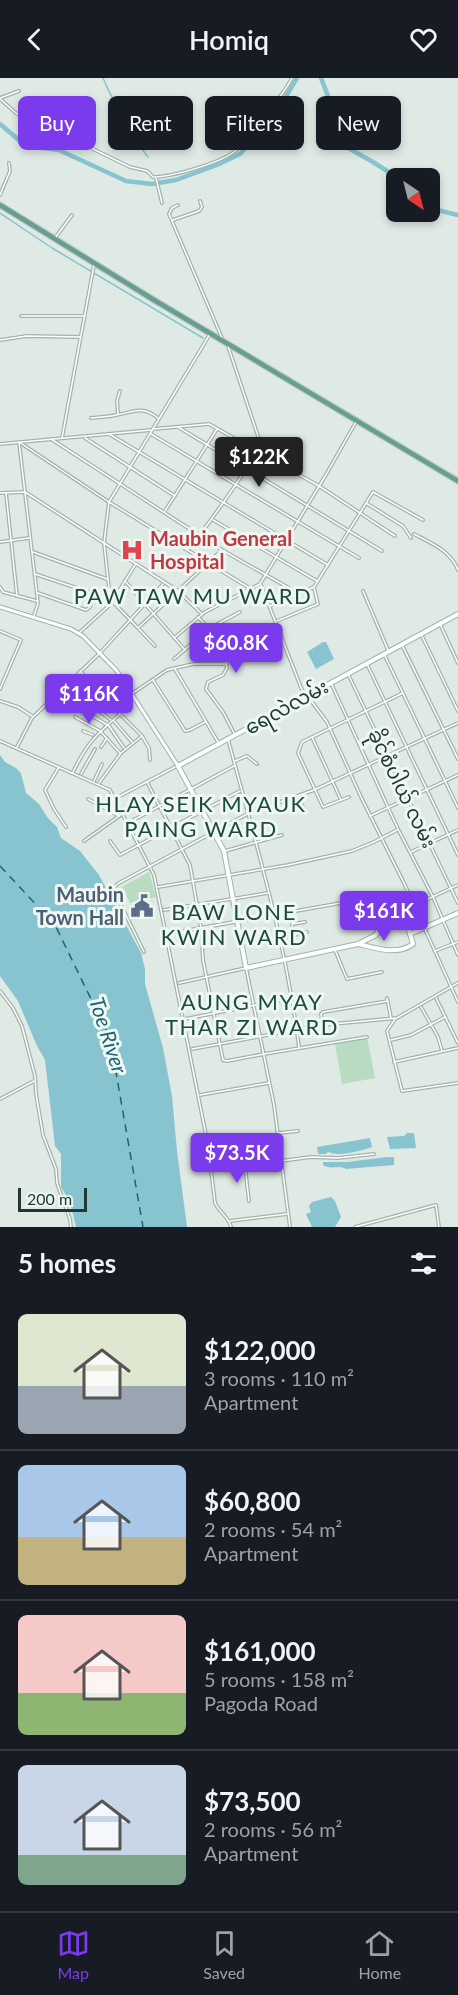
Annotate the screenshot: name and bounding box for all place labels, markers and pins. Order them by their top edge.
pin: $122K [217,437,301,488]
place label: Maubin General Hospital [150,526,292,573]
hospital icon: Maubin General Hospital [119,537,145,563]
pin: $60.8K [187,623,285,674]
pin: $116K [47,674,131,725]
place label: Maubin Town Hall [36,882,124,929]
pin: $161K [342,891,426,942]
public building icon: Maubin Town Hall [129,893,155,919]
pin: $73.5K [188,1133,286,1184]

